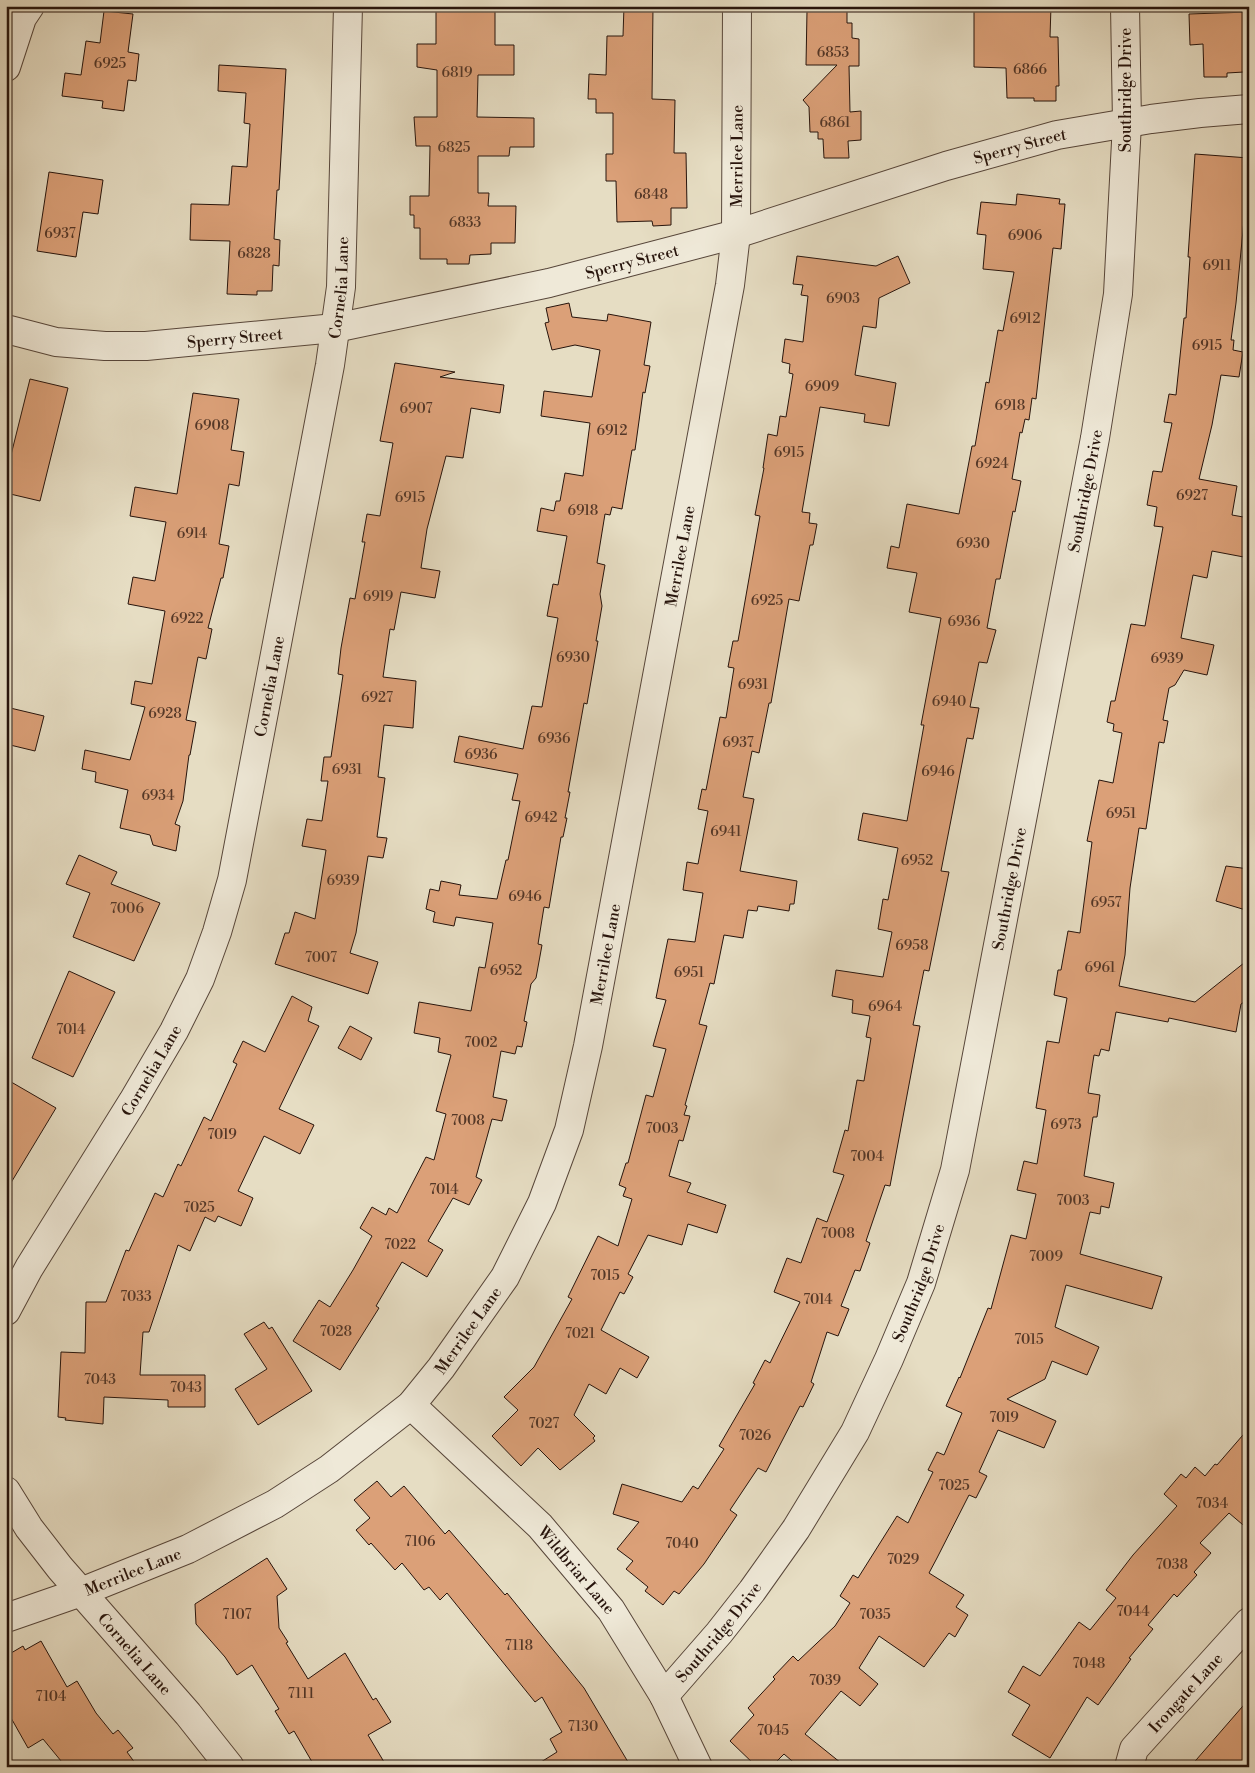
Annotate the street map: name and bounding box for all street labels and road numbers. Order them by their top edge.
street label: Southridge Drive [1116,28,1136,152]
street label: Merrilee Lane [727,105,748,207]
street label: Sperry Street [971,125,1068,169]
street label: Cornelia Lane [325,236,353,340]
street label: Sperry Street [583,240,681,284]
street label: Sperry Street [186,324,284,353]
street label: Southridge Drive [1064,428,1107,554]
street label: Merrilee Lane [661,504,700,608]
street label: Cornelia Lane [250,634,289,739]
street label: Southridge Drive [988,826,1031,952]
street label: Merrilee Lane [587,902,625,1007]
street label: Cornelia Lane [117,1022,186,1120]
street label: Southridge Drive [888,1221,949,1345]
street label: Merrilee Lane [431,1283,506,1378]
street label: Wildbriar Lane [533,1521,619,1619]
street label: Merrilee Lane [82,1544,184,1601]
street label: Southridge Drive [671,1578,766,1687]
street label: Cornelia Lane [93,1609,176,1699]
street label: Irongate Lane [1145,1649,1227,1737]

